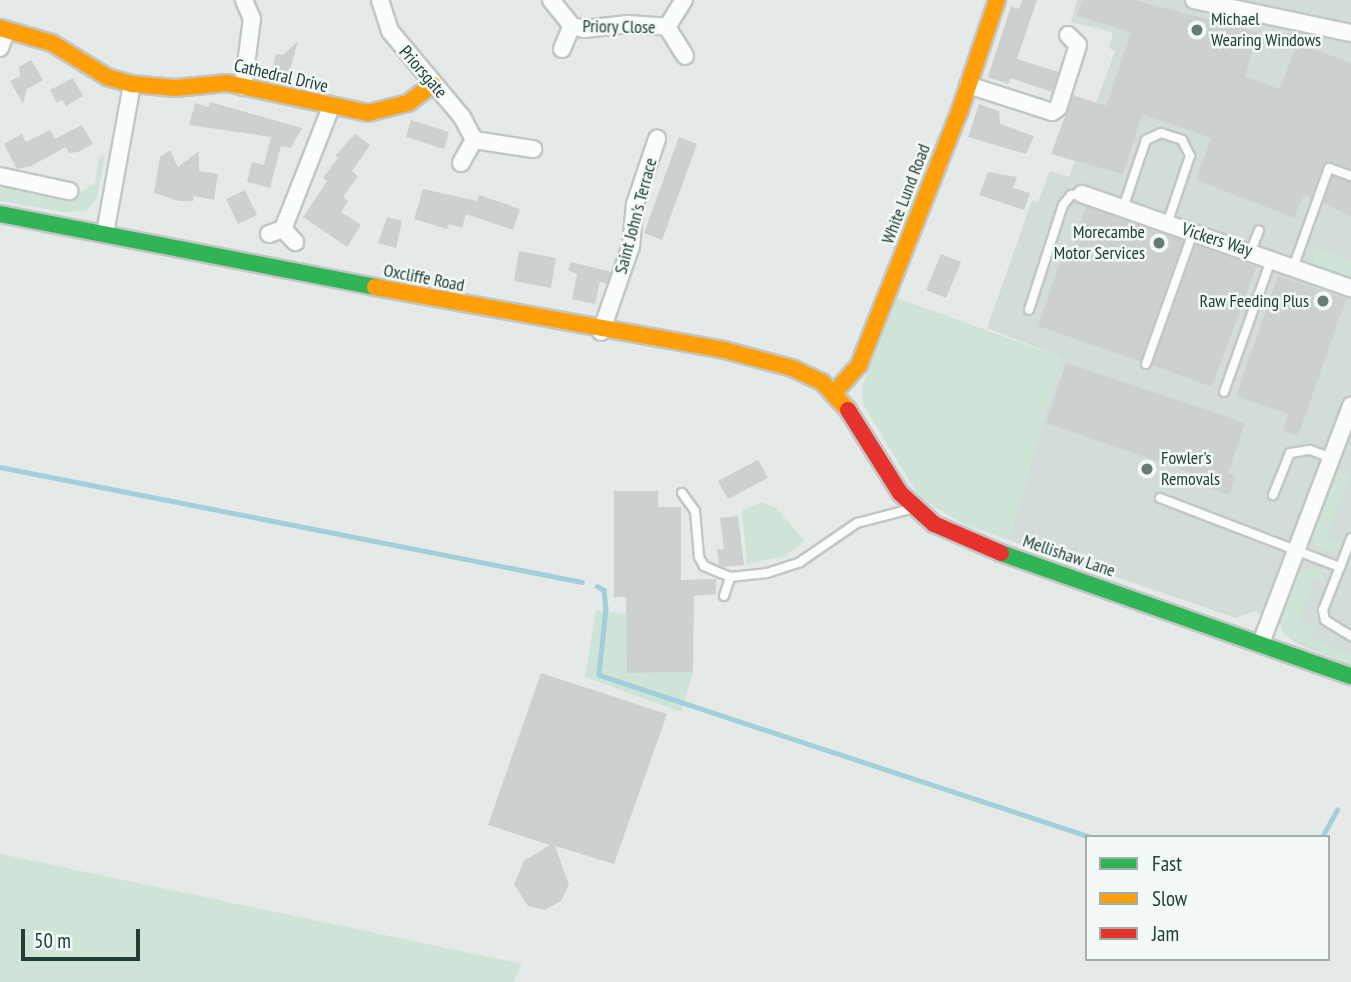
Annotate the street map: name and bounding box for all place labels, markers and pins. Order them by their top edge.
place label: Michael Wearing Windows [1211,9,1321,52]
marker: Michael Wearing Windows [1189,22,1205,38]
place label: Morecambe Motor Services [1054,222,1145,264]
marker: Morecambe Motor Services [1151,235,1167,251]
place label: Raw Feeding Plus [1199,290,1309,312]
marker: Raw Feeding Plus [1315,293,1331,309]
place label: Fowler's Removals [1161,448,1220,490]
marker: Fowler's Removals [1139,461,1155,477]

